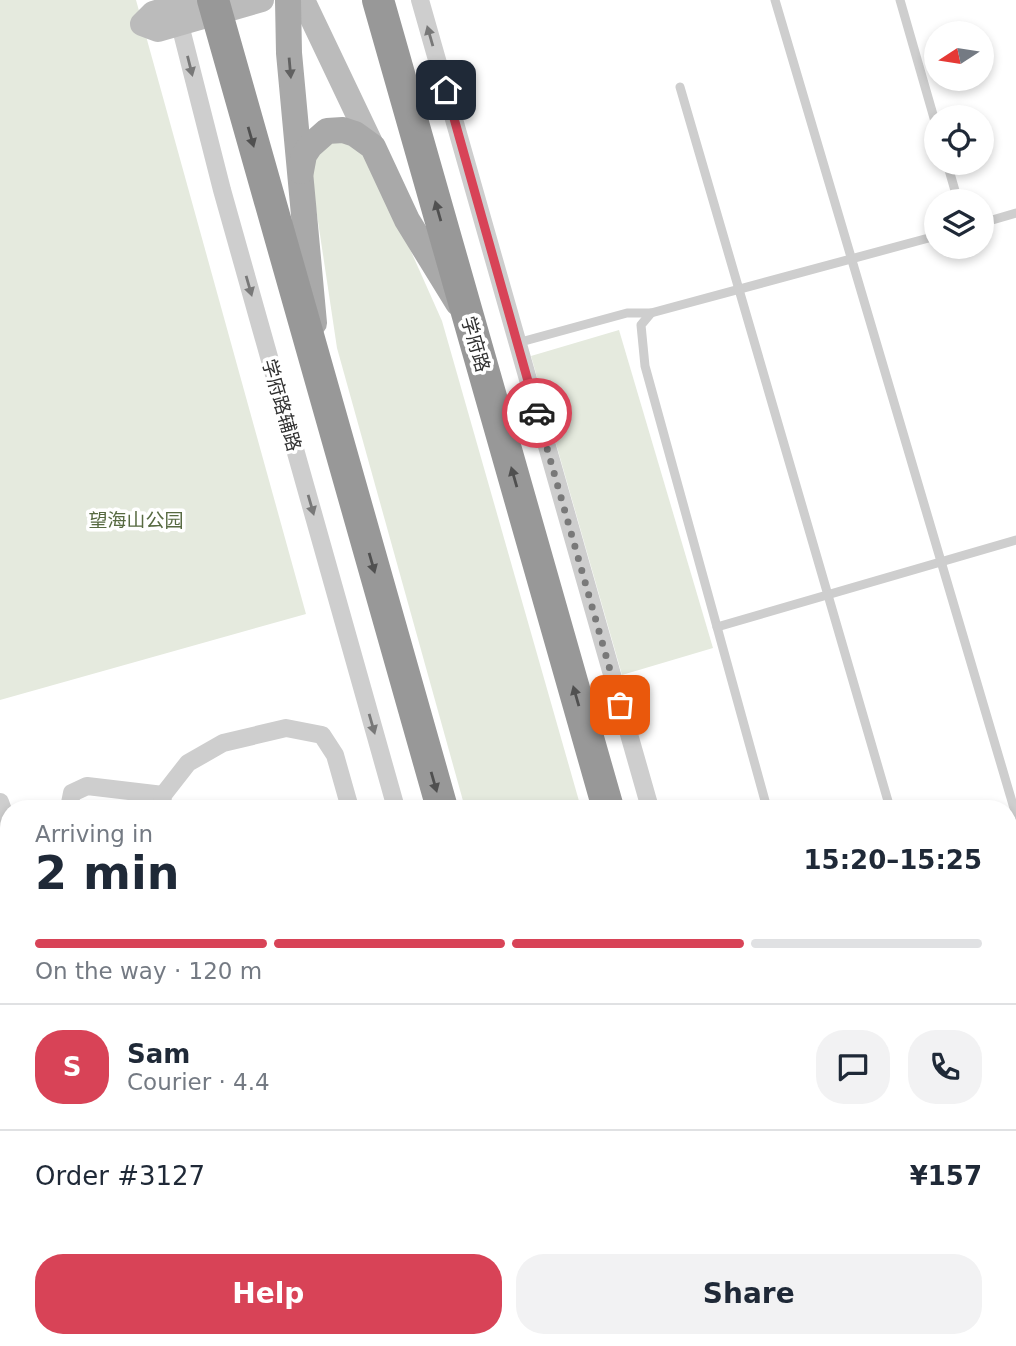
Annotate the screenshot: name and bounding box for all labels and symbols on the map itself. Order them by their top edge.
north arrow [924,21,994,91]
one-way arrow [425,25,435,46]
one-way arrow [186,56,196,77]
one-way arrow [285,57,296,79]
pin [416,60,476,120]
one-way arrow [247,126,257,147]
one-way arrow [432,200,443,222]
one-way arrow [244,275,255,297]
street label: 学府路 [458,314,494,374]
street label: 学府路辅路 [258,356,306,454]
courier [502,378,572,448]
one-way arrow [508,466,518,487]
one-way arrow [306,495,316,516]
park label: 望海山公园 [88,509,184,531]
one-way arrow [368,553,378,574]
pin [590,675,650,735]
one-way arrow [570,685,581,707]
one-way arrow [367,713,378,735]
one-way arrow [430,772,440,793]

